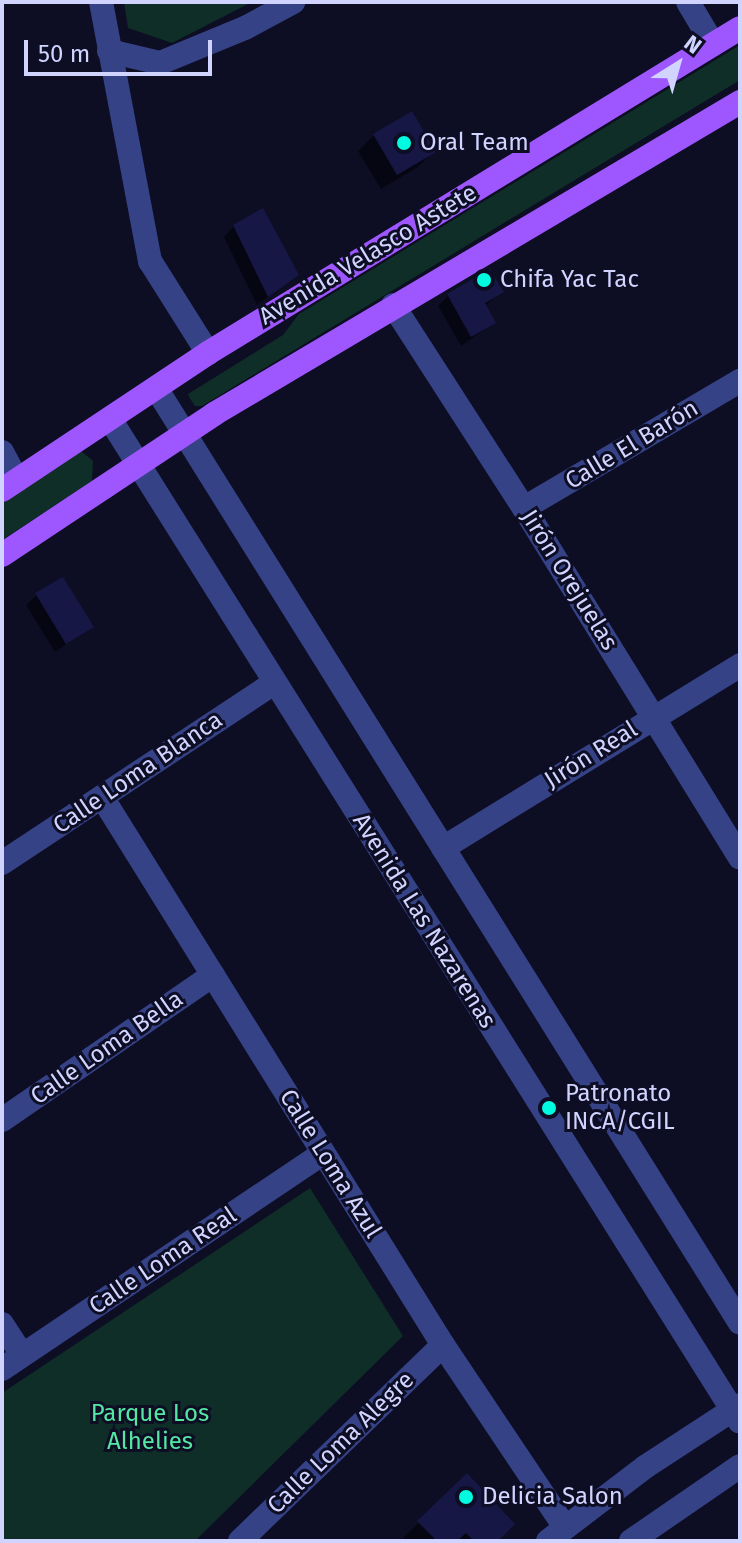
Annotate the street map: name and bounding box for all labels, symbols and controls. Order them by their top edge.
scale bar [28,24,216,74]
north arrow [638,24,718,104]
text: N [679,29,707,60]
text: 50 m [38,40,90,68]
place label: Oral Team [420,129,529,157]
marker: Oral Team [395,134,413,152]
street label: Avenida Velasco Astete [254,179,482,331]
place label: Chifa Yac Tac [500,266,639,294]
marker: Chifa Yac Tac [475,271,493,289]
street label: Calle El Barón [560,394,704,496]
street label: Jirón Orejuelas [514,505,624,655]
street label: Calle Loma Blanca [48,706,228,840]
street label: Jirón Real [539,715,643,795]
street label: Avenida Las Nazarenas [346,808,502,1034]
street label: Calle Loma Bella [25,985,189,1111]
place label: Patronato INCA/CGIL [565,1080,675,1136]
street label: Calle Loma Azul [273,1084,387,1244]
marker: Patronato INCA/CGIL [540,1099,558,1117]
street label: Calle Loma Real [84,1201,242,1321]
street label: Calle Loma Alegre [262,1366,420,1520]
park label: Parque Los Alhelies [91,1400,209,1456]
place label: Delicia Salon [482,1483,623,1511]
marker: Delicia Salon [457,1488,475,1506]

